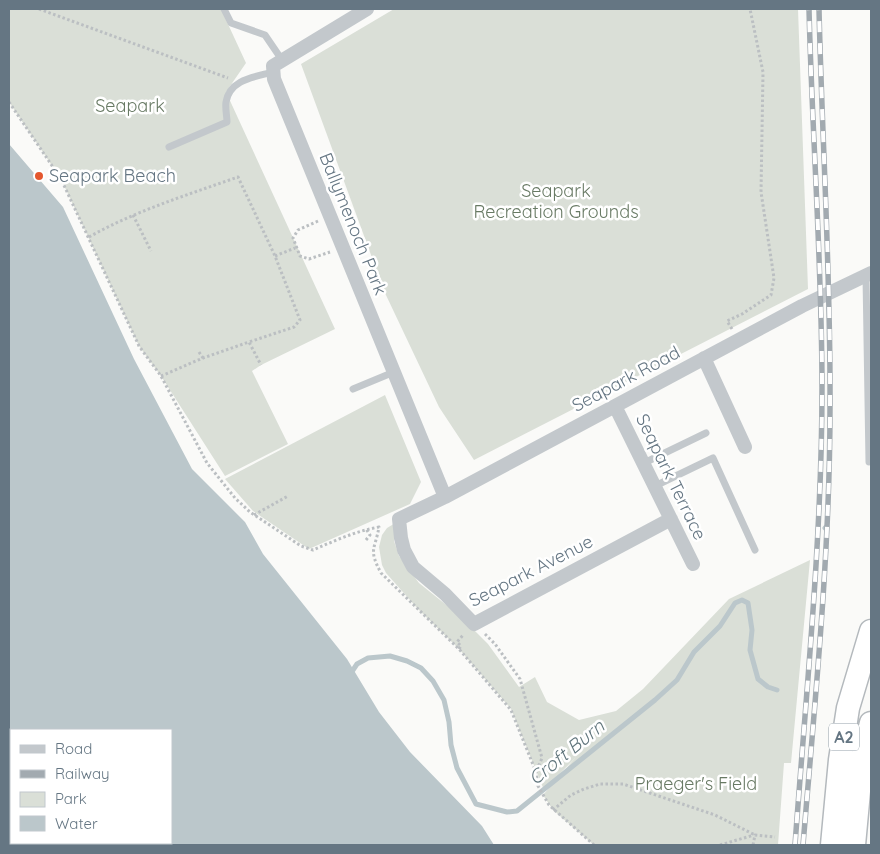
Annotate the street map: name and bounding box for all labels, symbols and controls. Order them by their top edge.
park label: Seapark [95,94,165,117]
street label: Ballymenoch Park [314,149,392,298]
place label: Seapark Beach [49,164,176,187]
marker: Seapark Beach [33,170,45,182]
park label: Seapark Recreation Grounds [473,179,639,223]
street label: Seapark Road [568,340,684,417]
street label: Seapark Terrace [631,410,712,544]
street label: Seapark Avenue [465,529,597,612]
water label: Croft Burn [523,713,610,790]
road number: A2 [829,724,859,750]
legend [10,729,172,844]
text: Road [55,739,92,758]
text: Railway [55,764,110,783]
park label: Praeger's Field [635,772,757,795]
text: Park [55,789,87,808]
text: Water [55,814,98,833]

